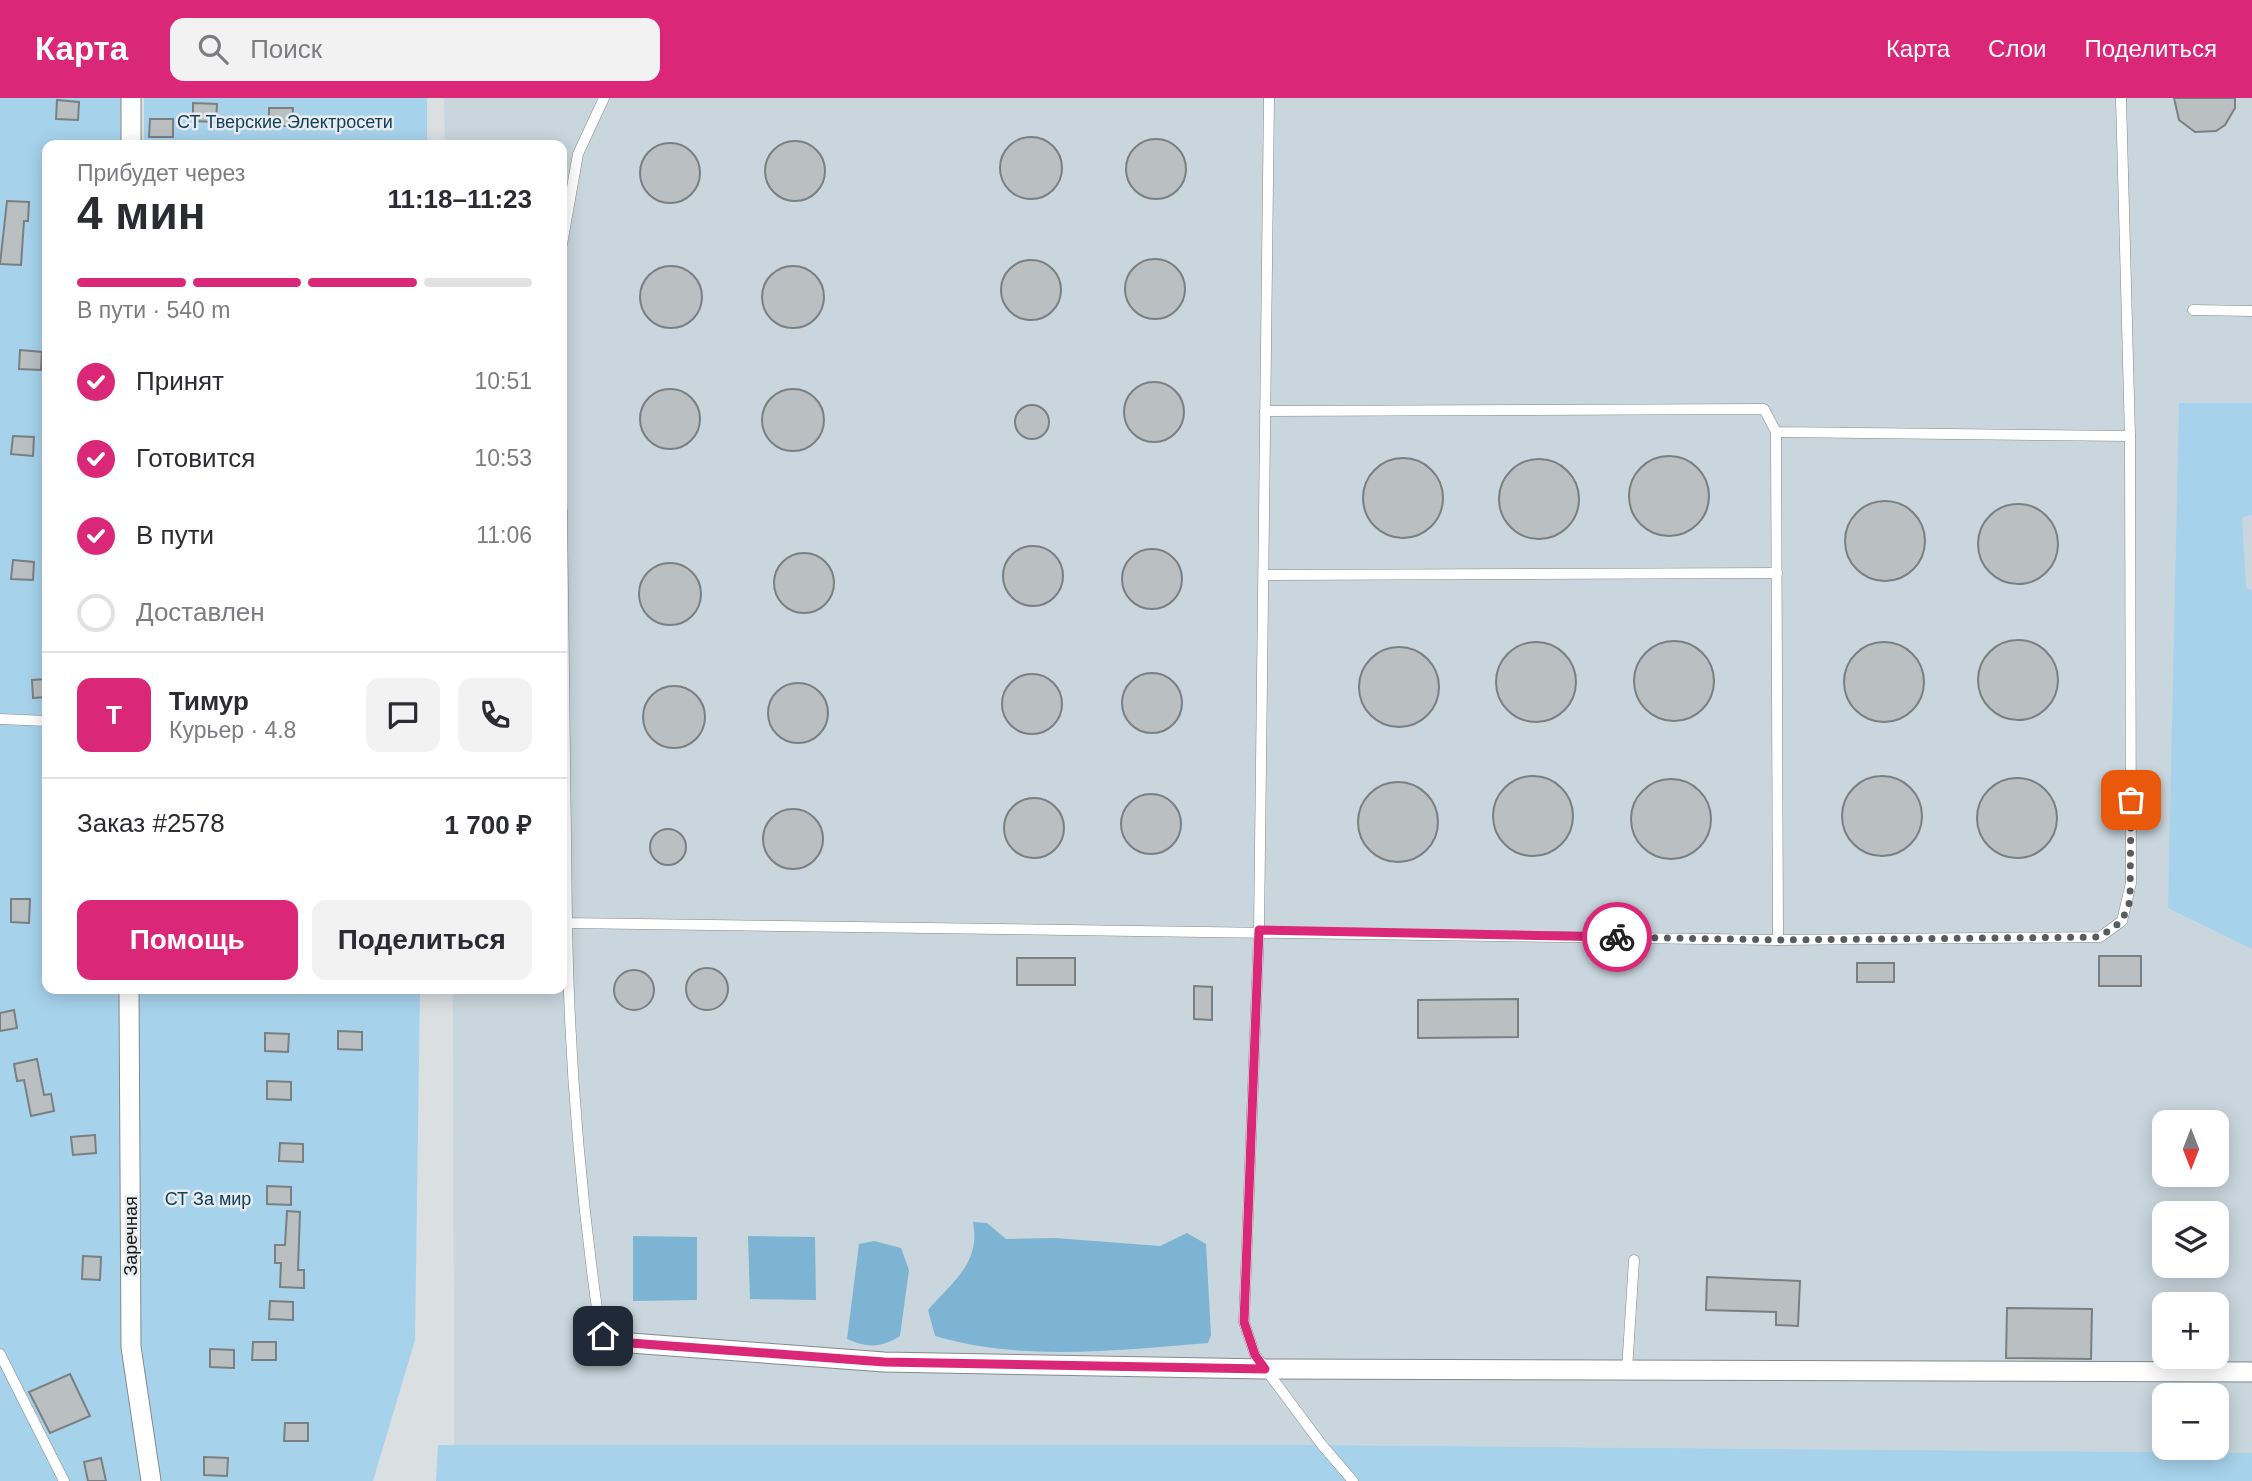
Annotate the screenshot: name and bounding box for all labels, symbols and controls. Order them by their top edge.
search box [170,18,660,81]
text: Карта [35,30,128,67]
icon: search [194,30,232,68]
text: Поиск [250,34,322,64]
text: Карта [1886,35,1950,62]
text: Слои [1988,35,2046,62]
text: Поделиться [2084,35,2217,62]
park label: СТ Тверские Электросети [177,112,393,132]
text: Прибудет через [77,160,245,186]
text: 11:18–11:23 [387,184,532,214]
text: 4 мин [77,187,205,239]
text: В пути · 540 m [77,297,230,323]
icon: check [77,363,115,401]
text: Принят [136,366,224,396]
text: 10:51 [474,368,532,394]
icon: check [77,440,115,478]
text: Готовится [136,443,255,473]
text: 10:53 [474,445,532,471]
icon: check [77,517,115,555]
text: В пути [136,520,214,550]
text: 11:06 [476,522,532,548]
text: Доставлен [136,597,265,627]
button: chat [366,678,440,752]
button: phone [458,678,532,752]
text: Тимур [169,686,249,716]
text: Т [106,700,122,730]
text: Курьер · 4.8 [169,717,296,743]
pin [2101,770,2161,830]
icon: bag [2112,781,2150,819]
text: Заказ #2578 [77,808,225,838]
text: 1 700 ₽ [445,810,532,840]
button: Помощь [77,900,298,980]
button: Поделиться [312,900,532,980]
courier [1582,902,1652,972]
icon: bike [1598,918,1636,956]
north arrow [2152,1110,2230,1186]
map controls [2152,1110,2229,1460]
park label: СТ За мир [165,1189,251,1209]
street label: Заречная [121,1196,141,1276]
button: layers [2152,1201,2229,1278]
button: + [2152,1292,2229,1369]
pin [573,1306,633,1366]
icon: home [584,1317,622,1355]
button: − [2152,1383,2229,1460]

